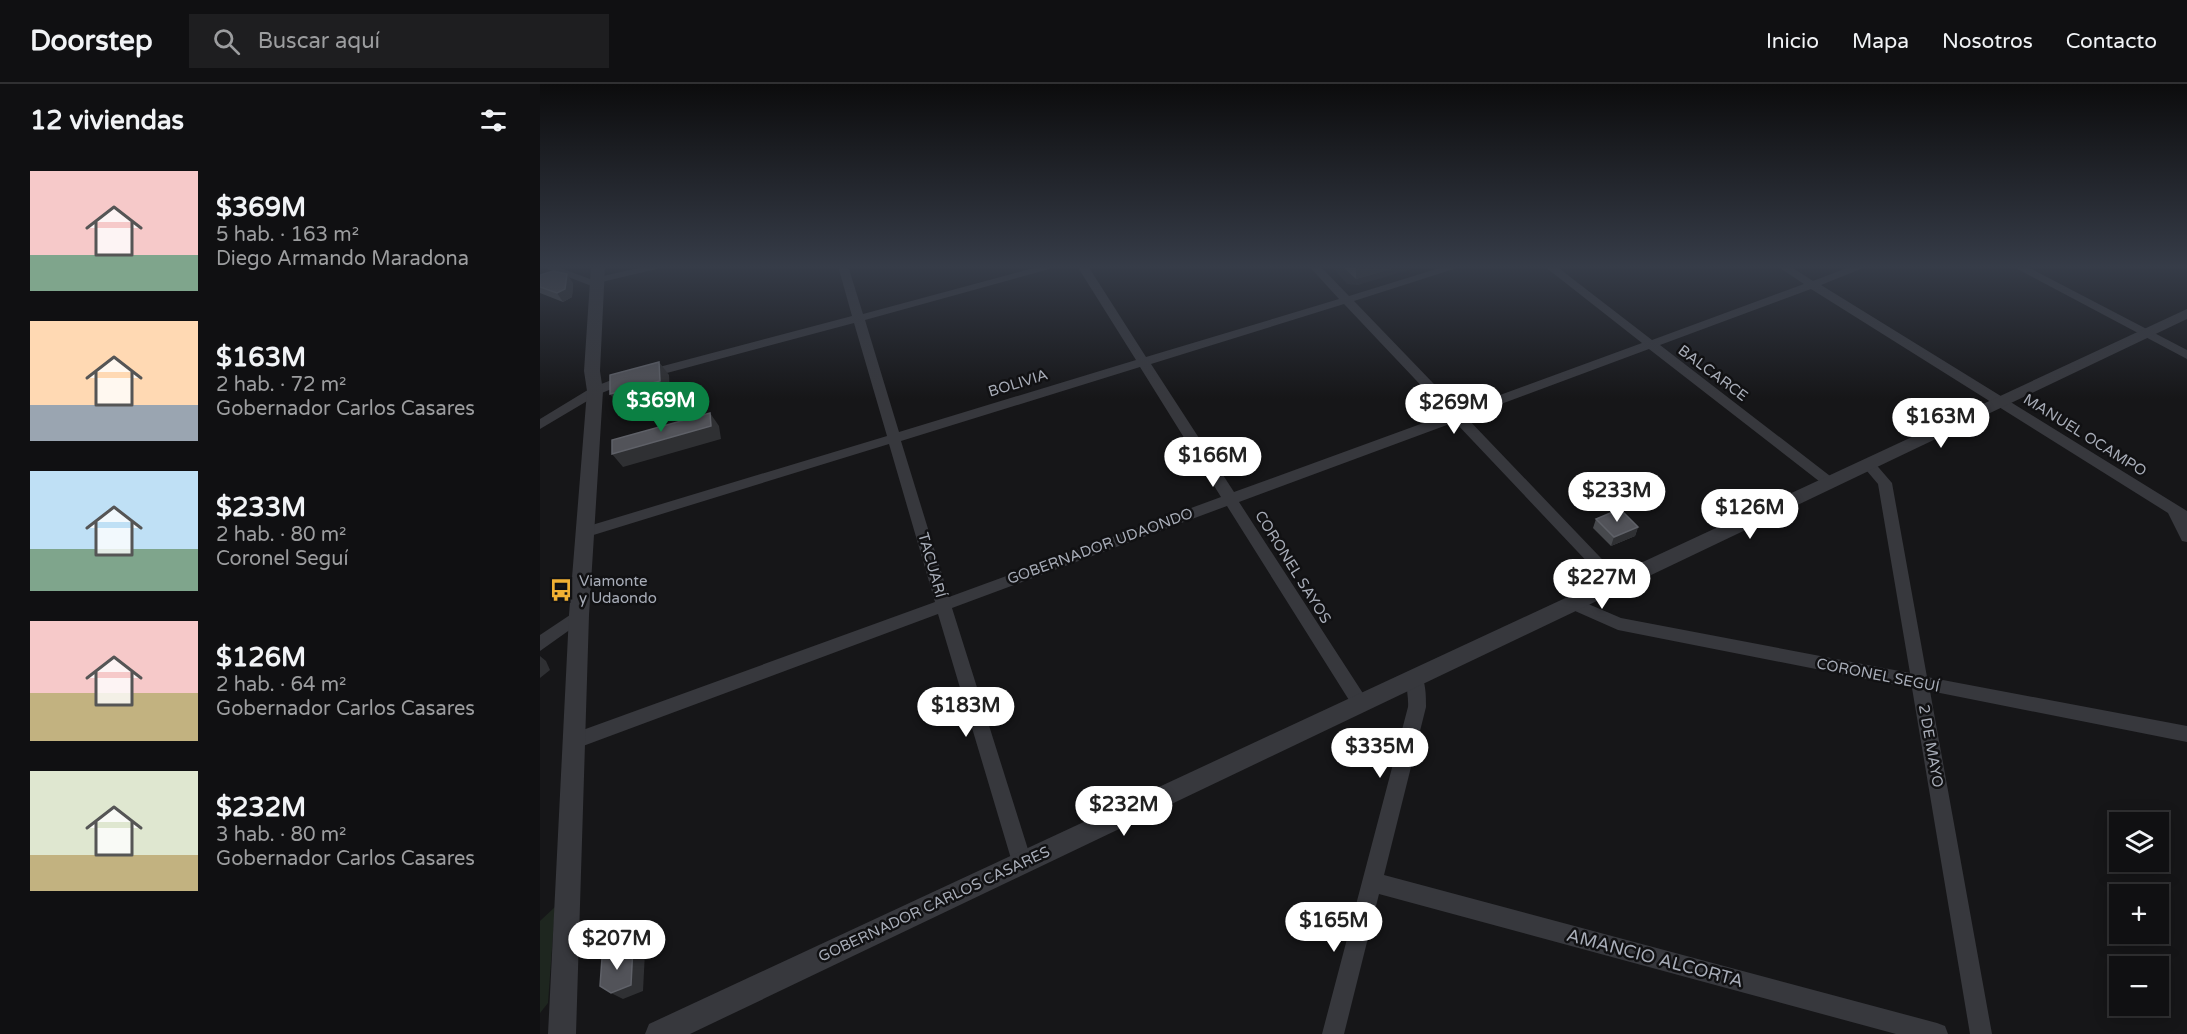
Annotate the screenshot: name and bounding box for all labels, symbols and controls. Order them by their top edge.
search box [189,14,609,68]
text: Doorstep [30,24,153,58]
icon: search [210,25,243,58]
text: Buscar aquí [258,28,380,54]
text: Inicio [1766,29,1819,54]
text: Mapa [1852,29,1909,54]
text: Nosotros [1942,29,2033,54]
text: Contacto [2066,29,2157,54]
icon: filters [477,104,510,137]
text: 12 viviendas [30,105,184,136]
text: $369M [216,192,306,223]
icon: home [78,195,150,267]
text: 5 hab. · 163 m² [216,223,359,247]
text: Diego Armando Maradona [216,247,469,271]
street label: BALCARCE [1675,341,1751,405]
text: $163M [216,342,306,373]
icon: home [78,345,150,417]
street label: BOLIVIA [986,365,1050,401]
text: 2 hab. · 72 m² [216,373,346,397]
pin: $369M [619,382,703,433]
pin: $269M [1412,384,1496,435]
text: $369M [626,389,696,413]
street label: MANUEL OCAMPO [2020,390,2150,480]
text: $269M [1419,391,1489,415]
text: Gobernador Carlos Casares [216,397,475,421]
pin: $163M [1899,398,1983,449]
text: $163M [1906,405,1976,429]
pin: $166M [1171,437,1255,488]
text: $166M [1178,444,1248,468]
pin: $233M [1575,472,1659,523]
text: $233M [1582,479,1652,503]
pin: $126M [1708,489,1792,540]
text: $233M [216,492,306,523]
icon: home [78,495,150,567]
text: $126M [1715,496,1785,520]
street label: GOBERNADOR UDAONDO [1005,504,1195,588]
street label: CORONEL SAYOS [1251,507,1335,627]
text: 2 hab. · 80 m² [216,523,346,547]
street label: TACUARÍ [914,530,950,600]
text: Coronel Seguí [216,547,348,571]
pin: $227M [1560,559,1644,610]
text: $227M [1567,566,1637,590]
place label: Viamonte y Udaondo [579,572,657,607]
bus stop icon: Viamonte y Udaondo [548,577,574,603]
text: $126M [216,642,306,673]
icon: home [78,645,150,717]
street label: CORONEL SEGUÍ [1815,654,1941,696]
text: 2 hab. · 64 m² [216,673,346,697]
pin: $183M [924,687,1008,738]
text: $183M [931,694,1001,718]
text: Gobernador Carlos Casares [216,697,475,721]
street label: 2 DE MAYO [1915,703,1947,789]
pin: $335M [1338,728,1422,779]
text: $335M [1345,735,1415,759]
pin: $232M [1082,786,1166,837]
text: $232M [216,792,306,823]
text: $232M [1089,793,1159,817]
icon: home [78,795,150,867]
map controls [2109,812,2169,1016]
button: layers [2109,812,2169,872]
text: 3 hab. · 80 m² [216,823,346,847]
street label: GOBERNADOR CARLOS CASARES [815,842,1053,966]
text: Gobernador Carlos Casares [216,847,475,871]
button: + [2109,884,2169,944]
pin: $165M [1292,902,1376,953]
text: $165M [1299,909,1369,933]
pin: $207M [575,920,659,971]
street label: AMANCIO ALCORTA [1564,924,1746,992]
text: $207M [582,927,652,951]
button: − [2109,956,2169,1016]

